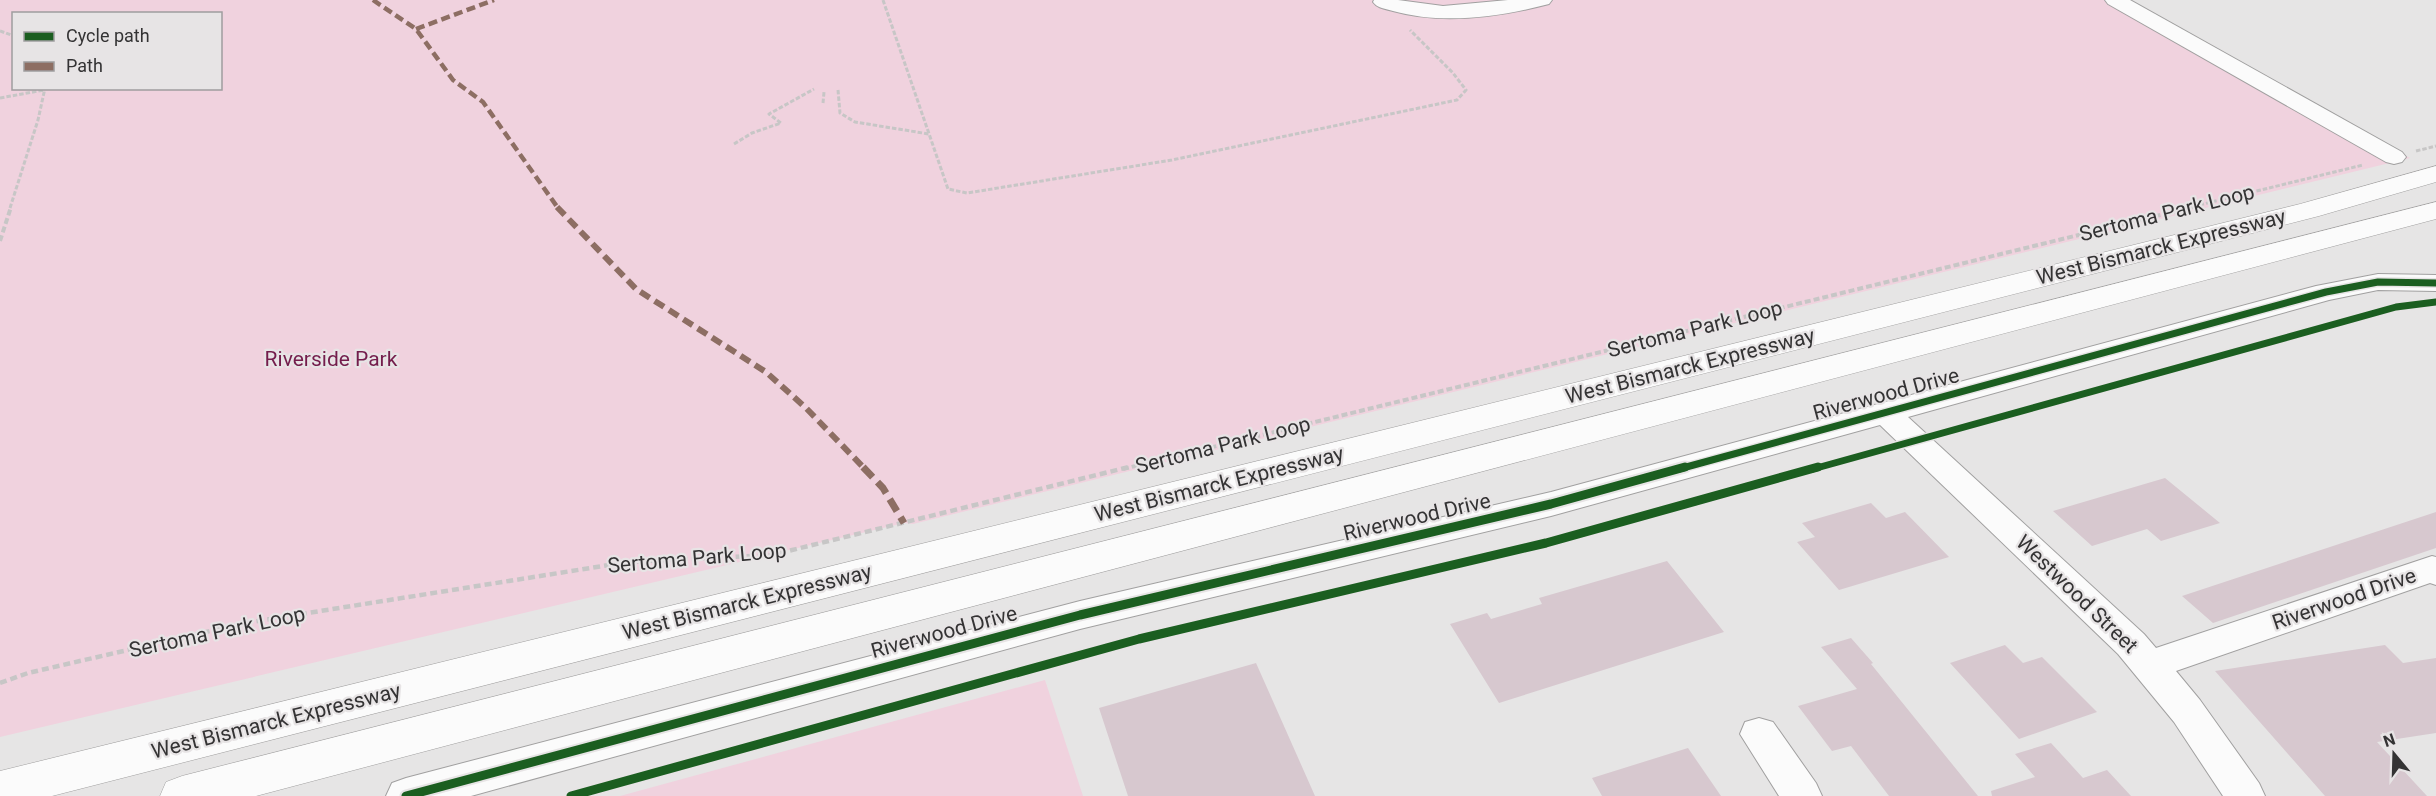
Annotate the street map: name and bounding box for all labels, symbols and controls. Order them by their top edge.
legend [12,12,222,90]
text: Cycle path [66,25,150,46]
text: Path [66,55,103,76]
street label: Sertoma Park Loop [2077,180,2257,246]
street label: West Bismarck Expressway [2034,204,2288,290]
street label: Sertoma Park Loop [1605,296,1785,362]
street label: West Bismarck Expressway [1563,323,1817,409]
park label: Riverside Park [265,347,398,371]
street label: Riverwood Drive [1810,363,1962,425]
street label: Sertoma Park Loop [1133,412,1313,478]
street label: West Bismarck Expressway [1092,441,1346,527]
street label: Riverwood Drive [1341,488,1493,546]
street label: Westwood Street [2011,530,2143,658]
street label: Sertoma Park Loop [607,538,787,578]
street label: West Bismarck Expressway [620,559,874,645]
street label: Riverwood Drive [2269,563,2419,635]
street label: Riverwood Drive [868,601,1020,663]
street label: Sertoma Park Loop [127,602,307,662]
street label: West Bismarck Expressway [149,678,403,764]
north arrow [2364,724,2424,784]
text: N [2381,729,2398,751]

